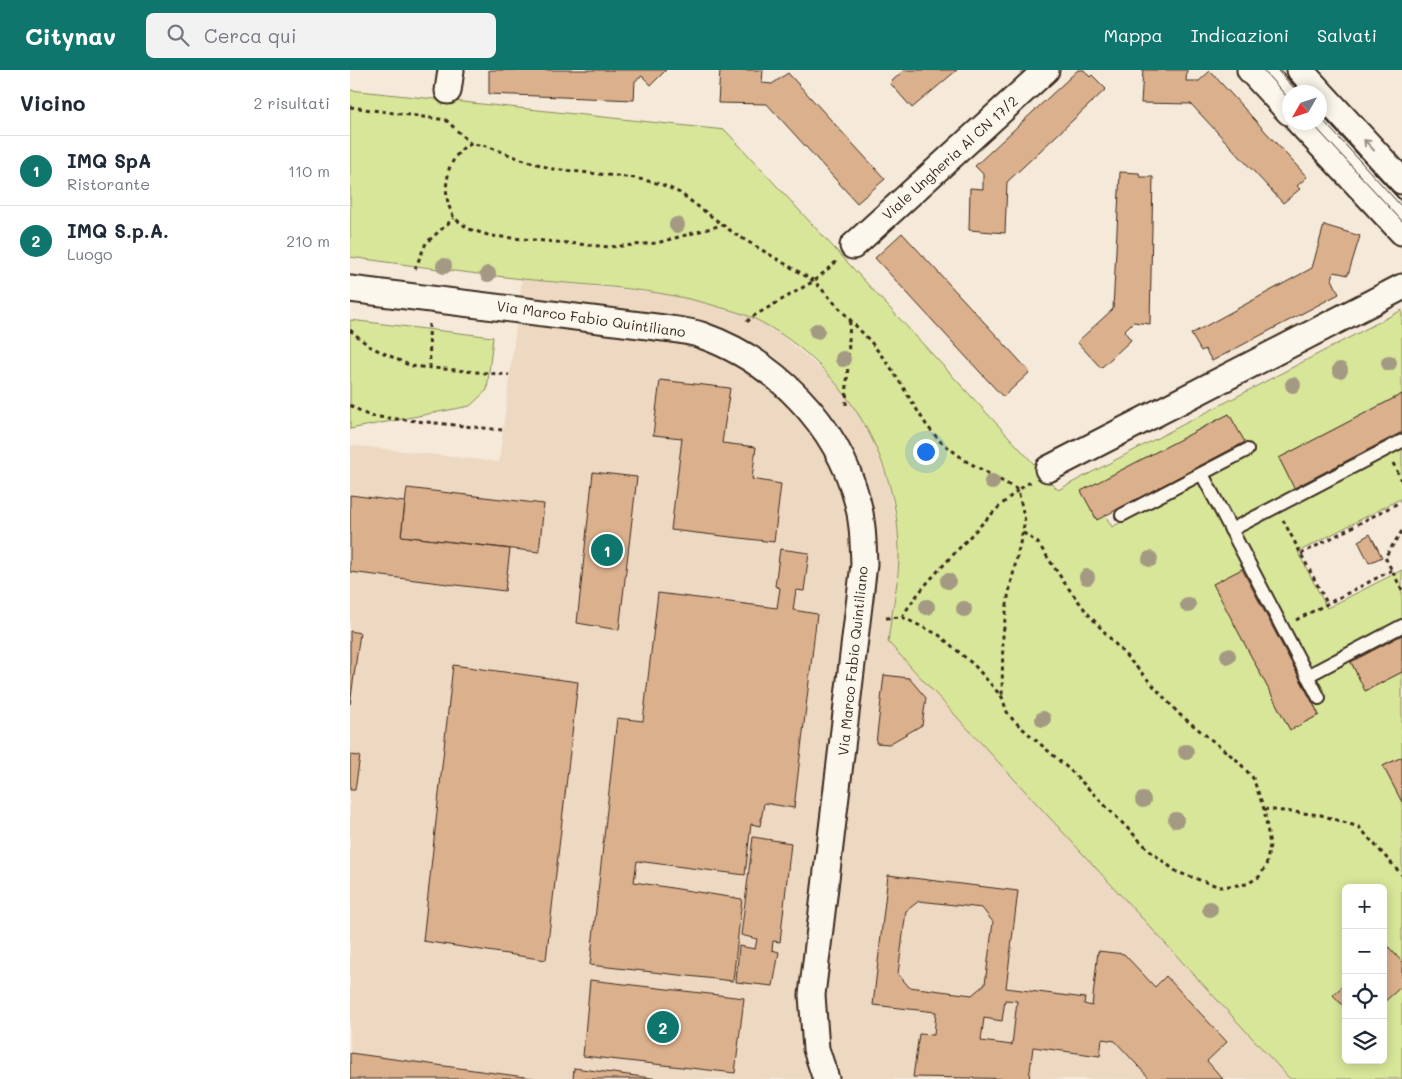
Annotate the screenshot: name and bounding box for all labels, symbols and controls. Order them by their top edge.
search box [146,13,496,58]
text: Citynav [25,20,116,51]
icon: search [164,21,192,49]
text: Cerca qui [204,23,296,48]
text: Mappa [1104,23,1163,47]
text: Indicazioni [1191,23,1289,47]
text: Salvati [1317,23,1377,47]
north arrow [1282,85,1327,130]
text: Vicino [20,89,85,116]
street label: Viale Ungheria Al CN 17/2 [878,91,1022,224]
text: 2 risultati [254,92,330,113]
one-way arrow [1363,139,1375,152]
text: IMQ SpA [67,148,151,173]
text: 1 [32,160,40,181]
text: 110 m [288,160,330,181]
text: Ristorante [67,173,150,194]
text: IMQ S.p.A. [67,218,169,243]
text: 2 [32,230,40,251]
text: 210 m [286,230,330,251]
text: Luogo [67,243,112,264]
street label: Via Marco Fabio Quintiliano [495,296,687,341]
your location [913,439,939,465]
pin: 1 [591,531,623,569]
street label: Via Marco Fabio Quintiliano [833,565,872,757]
map controls [1342,884,1387,1064]
button: + [1342,884,1387,929]
button: − [1342,929,1387,974]
button: locate [1342,974,1387,1019]
pin: 2 [647,1008,679,1046]
button: layers [1342,1019,1387,1064]

